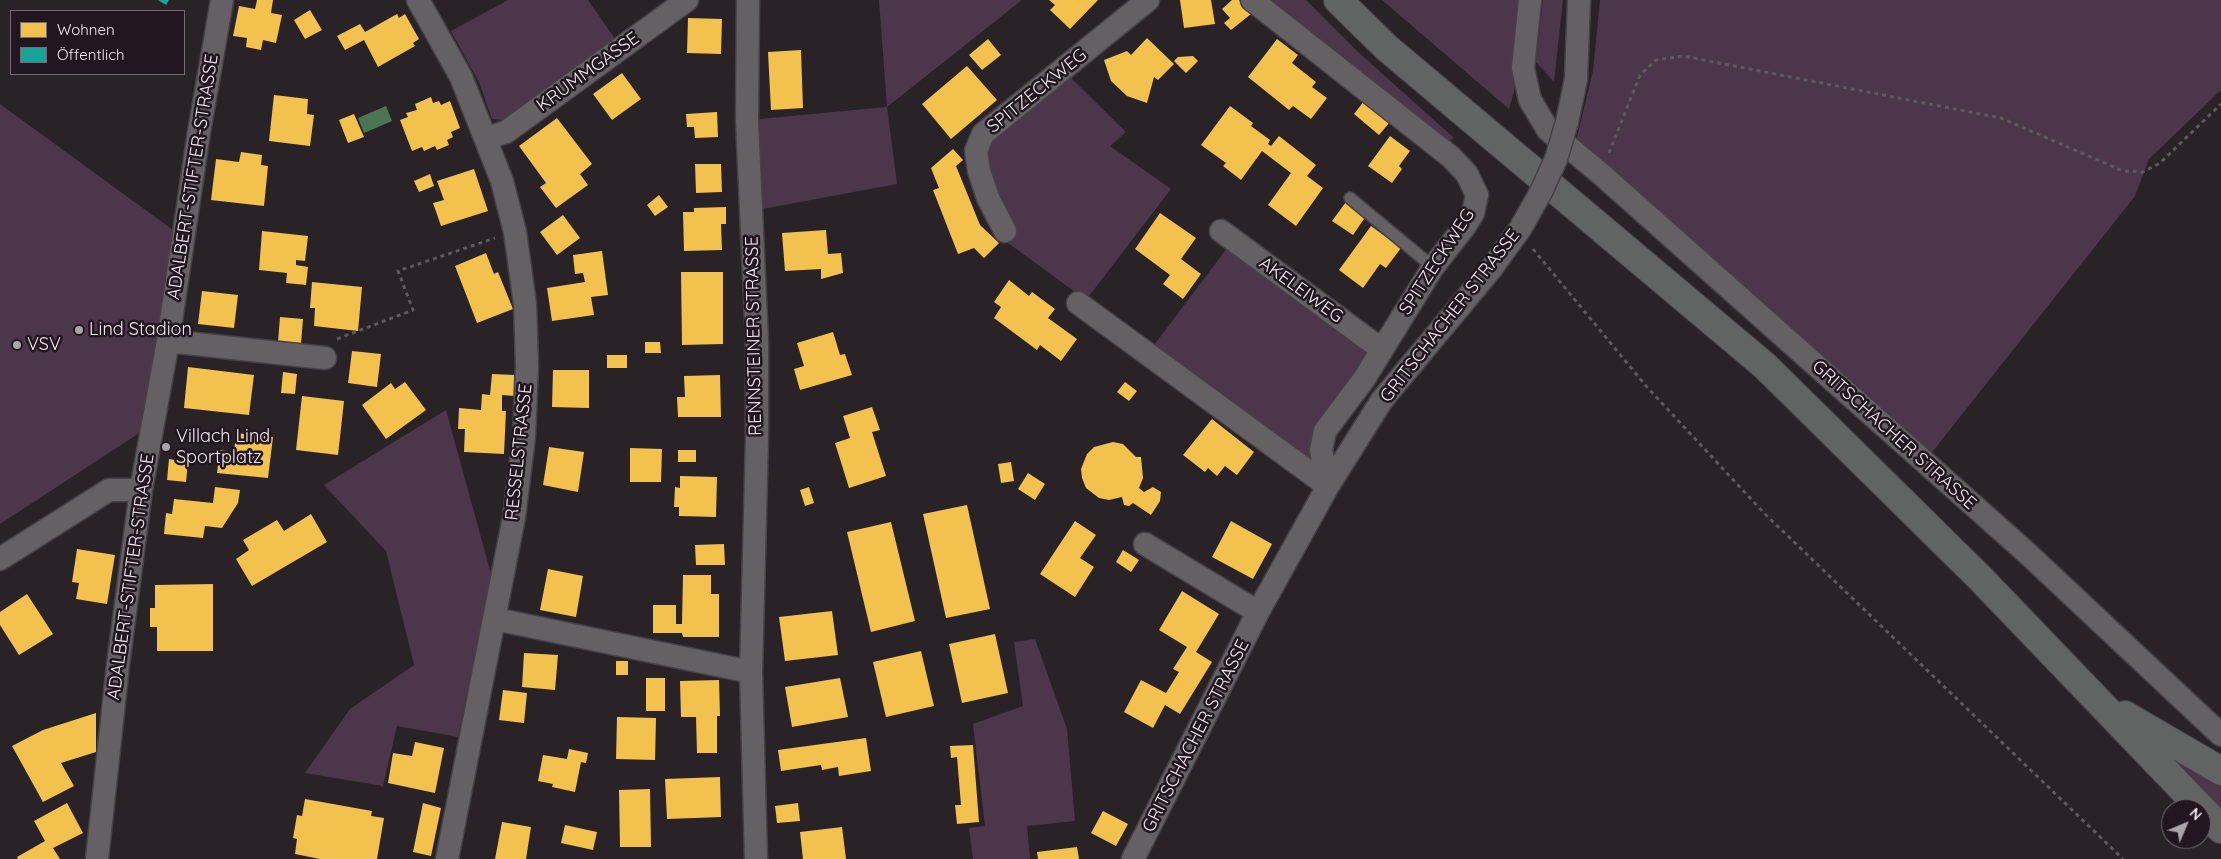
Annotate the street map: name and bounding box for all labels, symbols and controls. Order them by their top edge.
legend [10,10,185,75]
text: Wohnen [57,20,115,39]
street label: KRUMMGASSE [533,28,643,116]
street label: SPITZECKWEG [983,44,1091,138]
text: Öffentlich [57,45,124,64]
street label: ADALBERT-STIFTER-STRASSE [163,53,223,301]
street label: SPITZECKWEG [1395,205,1479,319]
street label: GRITSCHACHER STRASSE [1376,225,1524,407]
street label: RENNSTEINER STRASSE [741,236,767,436]
street label: AKELEIWEG [1255,252,1347,328]
place label: Lind Stadion [89,319,192,341]
marker: Lind Stadion [73,324,85,336]
place label: VSV [27,334,61,356]
marker: VSV [11,339,23,351]
street label: GRITSCHACHER STRASSE [1807,356,1981,514]
street label: RESSELSTRASSE [501,383,537,521]
place label: Villach Lind Sportplatz [176,426,270,468]
marker: Villach Lind Sportplatz [160,441,172,453]
street label: ADALBERT-STIFTER-STRASSE [103,452,159,702]
street label: GRITSCHACHER STRASSE [1138,636,1254,836]
north arrow [2161,799,2211,849]
text: N [2186,804,2206,824]

